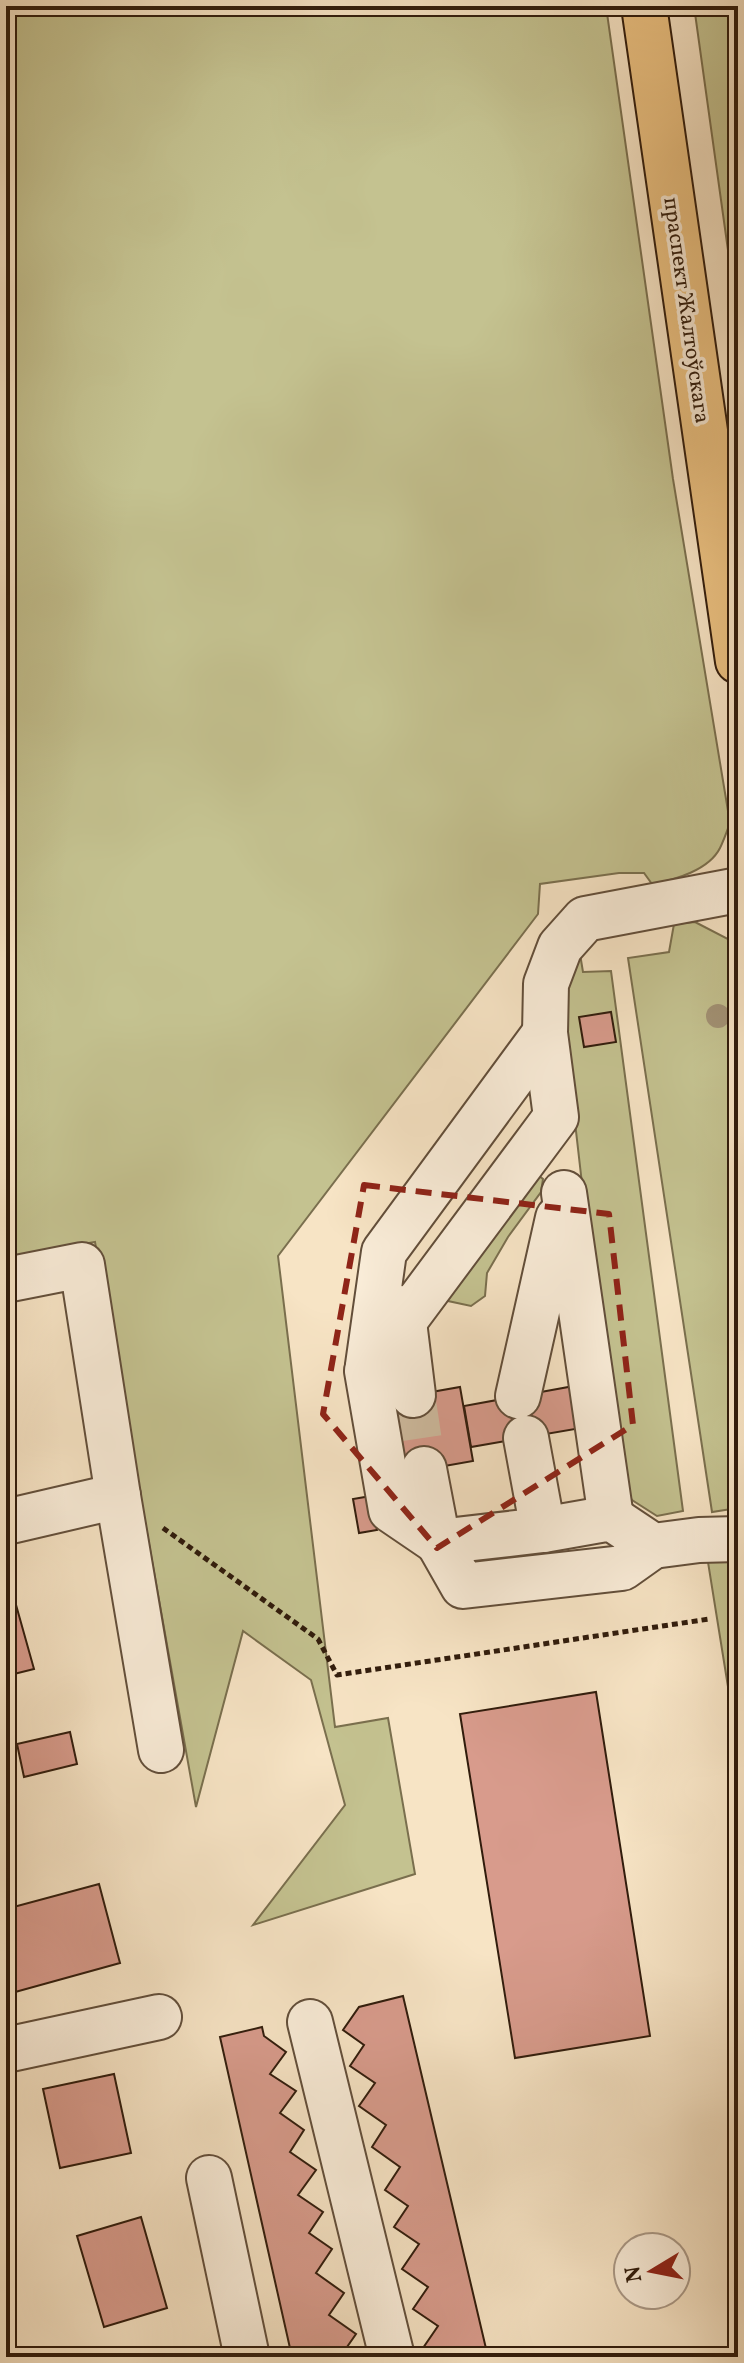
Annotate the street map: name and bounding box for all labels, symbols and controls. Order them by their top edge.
street label: праспект Жалтоўскага [654,195,717,425]
north arrow [612,2231,692,2311]
text: N [618,2263,651,2285]

